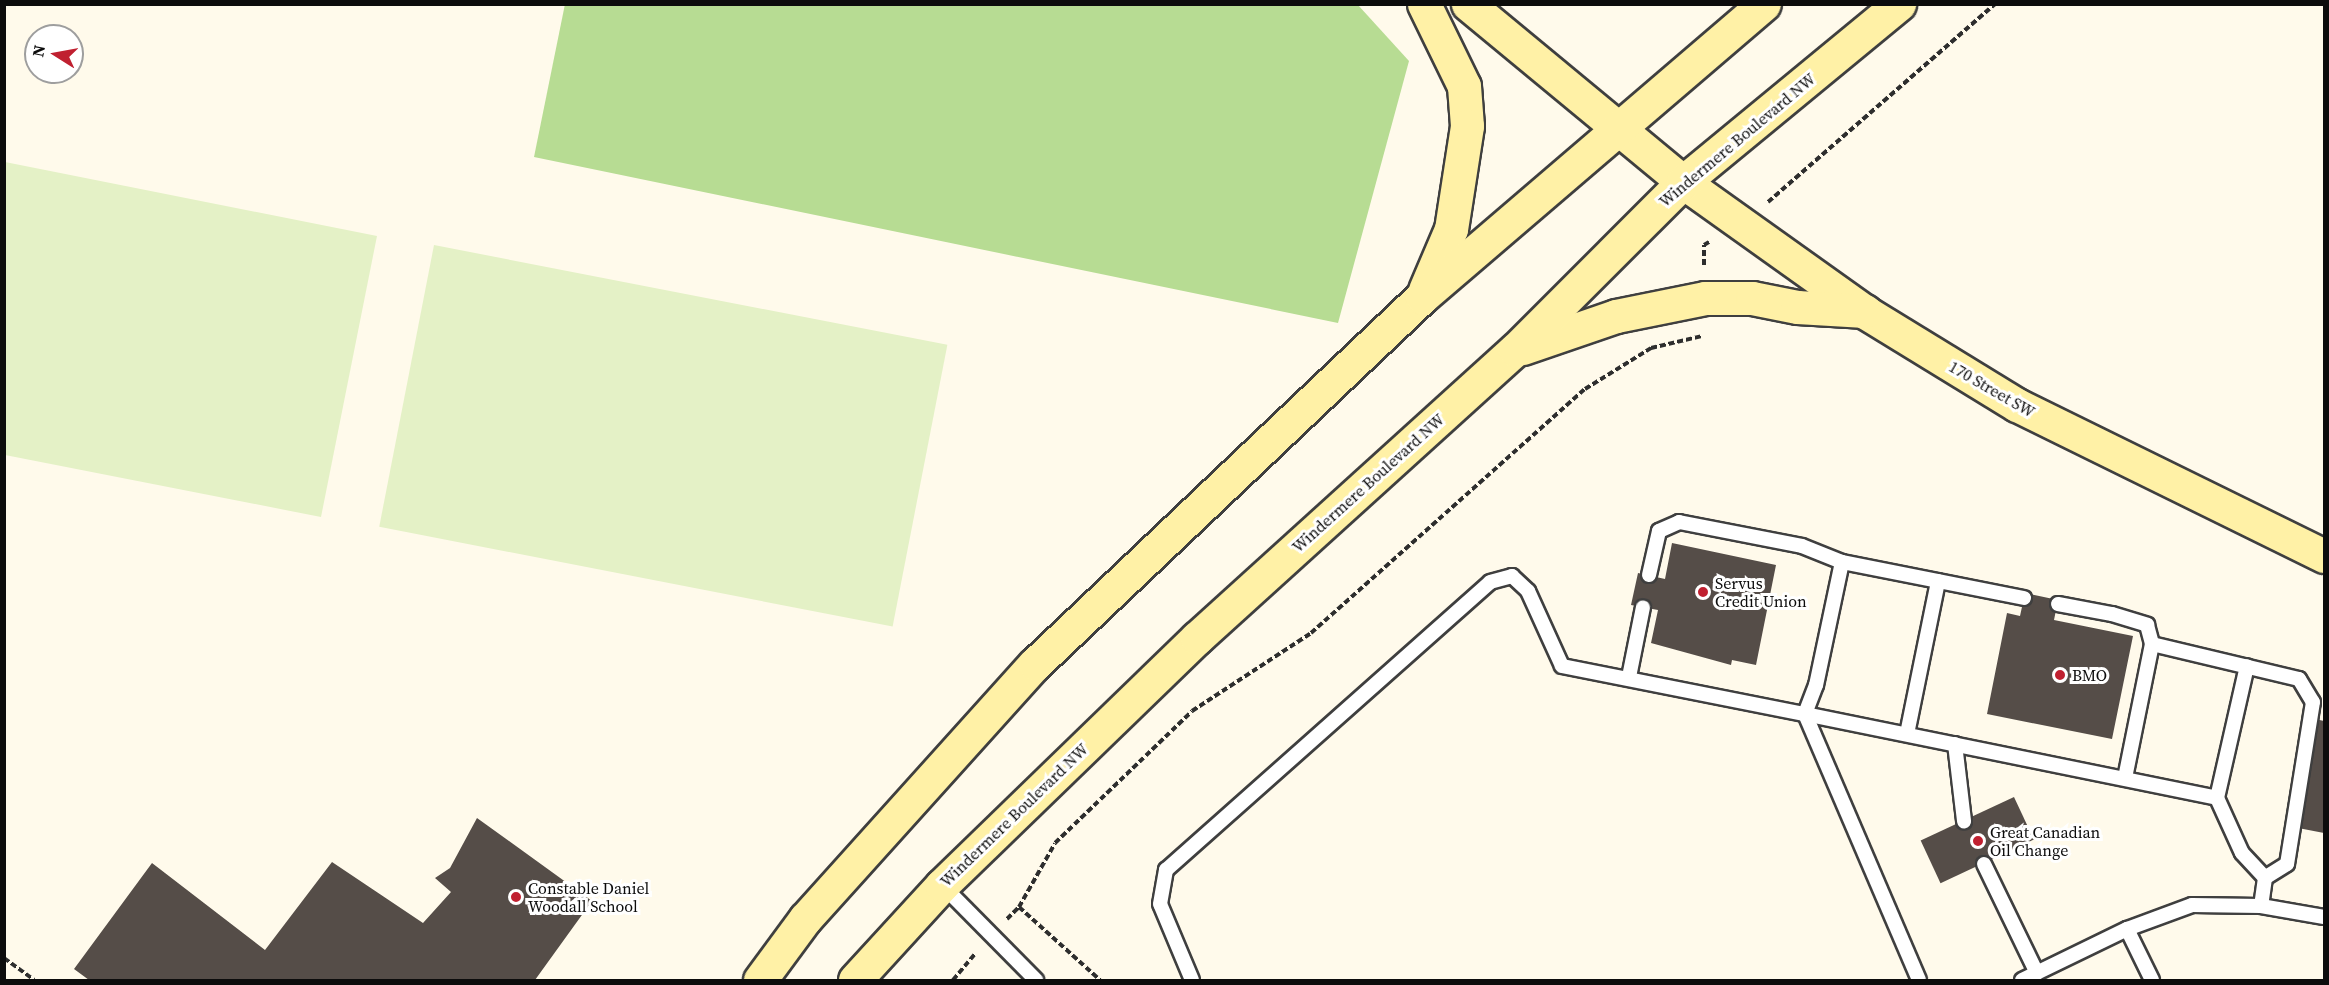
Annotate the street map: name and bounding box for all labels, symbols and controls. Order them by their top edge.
north arrow [24,24,84,84]
text: N [26,43,50,59]
street label: Windermere Boulevard NW [1655,69,1819,211]
street label: 170 Street SW [1946,357,2038,421]
street label: Windermere Boulevard NW [1288,410,1448,556]
place label: Servus Credit Union [1715,573,1807,611]
marker: Servus Credit Union [1696,585,1710,599]
place label: BMO [2072,665,2107,685]
marker: BMO [2053,668,2067,682]
street label: Windermere Boulevard NW [936,739,1092,891]
place label: Great Canadian Oil Change [1990,822,2100,860]
marker: Great Canadian Oil Change [1971,834,1985,848]
place label: Constable Daniel Woodall School [528,878,649,916]
marker: Constable Daniel Woodall School [509,890,523,904]

